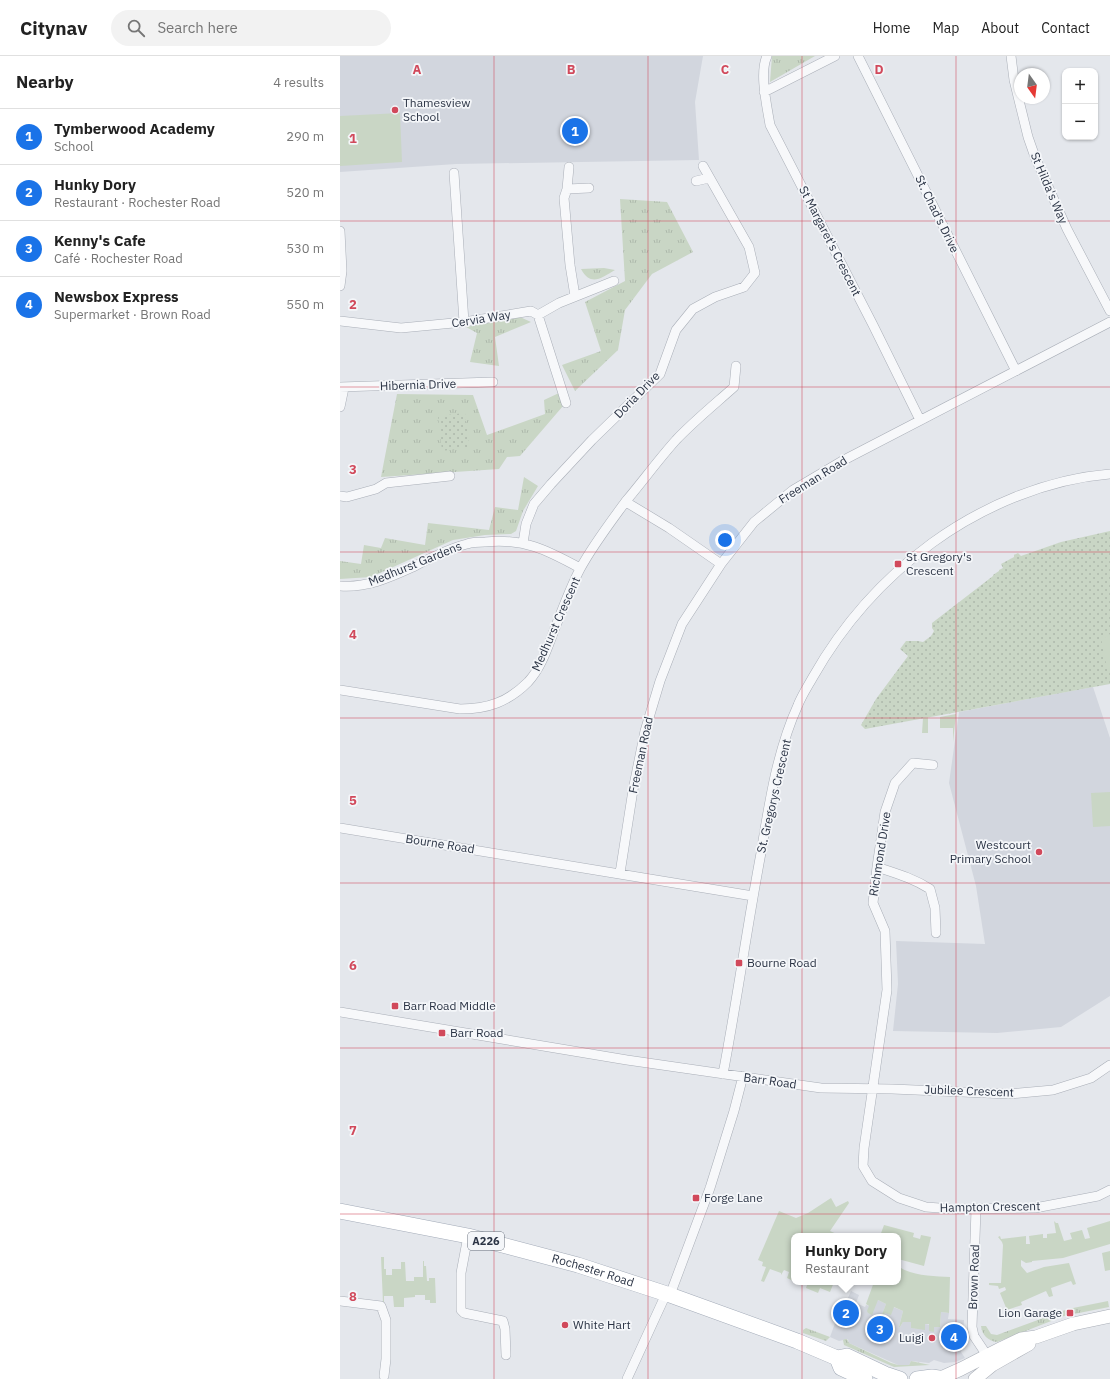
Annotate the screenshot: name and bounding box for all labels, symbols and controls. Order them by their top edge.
search box [111,10,391,46]
text: Citynav [20,16,87,40]
icon: search [125,17,147,39]
text: Search here [157,18,238,37]
text: Home [873,19,910,37]
text: Map [932,19,959,37]
text: About [981,19,1019,37]
text: Contact [1041,19,1090,37]
text: A [413,61,422,78]
text: B [567,61,576,78]
text: C [721,61,730,78]
text: D [874,61,884,78]
north arrow [1014,68,1050,104]
map controls [1062,68,1098,140]
button: + [1062,68,1098,104]
text: Nearby [16,71,74,93]
text: 4 results [273,74,324,91]
place label: Thamesview School [403,95,471,124]
button: − [1062,104,1098,140]
marker: Thamesview School [390,105,400,115]
pin: 1 [562,116,588,146]
text: Tymberwood Academy [54,119,215,138]
text: 1 [25,128,33,145]
text: 290 m [286,128,324,145]
text: 1 [349,130,357,147]
text: School [54,138,94,155]
street label: St Hilda's Way [1028,150,1071,226]
street label: St. Chad's Drive [912,173,963,255]
text: Hunky Dory [54,175,136,194]
street label: St Margaret's Crescent [796,183,865,298]
text: 2 [25,184,33,201]
text: 520 m [286,184,324,201]
text: Restaurant · Rochester Road [54,194,220,211]
text: Kenny's Cafe [54,231,146,250]
text: 3 [25,240,33,257]
text: 530 m [286,240,324,257]
text: Café · Rochester Road [54,250,183,267]
text: Newsbox Express [54,287,179,306]
text: 4 [25,296,33,313]
text: 550 m [286,296,324,313]
text: 2 [349,296,357,313]
text: Supermarket · Brown Road [54,306,211,323]
street label: Cervia Way [450,306,512,331]
street label: Doria Drive [611,368,663,421]
street label: Hibernia Drive [380,376,457,393]
street label: Freeman Road [776,453,850,507]
text: 3 [349,461,357,478]
your location [715,530,735,550]
street label: Medhurst Gardens [366,538,464,589]
place label: St Gregory's Crescent [906,549,972,578]
marker: St Gregory's Crescent [893,559,903,569]
street label: Medhurst Crescent [528,574,583,673]
text: 4 [349,626,357,643]
street label: Freeman Road [625,715,656,795]
street label: St. Gregorys Crescent [753,737,794,854]
text: 5 [349,792,357,809]
street label: Richmond Drive [865,810,894,897]
street label: Bourne Road [405,831,476,856]
place label: Westcourt Primary School [950,837,1031,866]
marker: Westcourt Primary School [1034,847,1044,857]
place label: Bourne Road [747,955,817,970]
text: 6 [349,957,357,974]
marker: Bourne Road [734,958,744,968]
place label: Barr Road Middle [403,998,496,1013]
marker: Barr Road Middle [390,1001,400,1011]
place label: Barr Road [450,1025,503,1040]
marker: Barr Road [437,1028,447,1038]
street label: Barr Road [743,1069,798,1092]
street label: Jubilee Crescent [924,1081,1014,1100]
text: 7 [349,1122,357,1139]
place label: Forge Lane [704,1190,763,1205]
marker: Forge Lane [691,1193,701,1203]
street label: Hampton Crescent [940,1198,1040,1215]
road number: A226 [468,1232,504,1250]
popup [791,1233,901,1285]
text: Hunky Dory [805,1241,887,1260]
street label: Brown Road [965,1244,982,1310]
street label: Rochester Road [550,1250,636,1290]
text: Restaurant [805,1260,869,1277]
text: 8 [349,1288,357,1305]
pin: 2 [833,1298,859,1328]
place label: Lion Garage [998,1305,1062,1320]
marker: Lion Garage [1065,1308,1075,1318]
pin: 3 [867,1314,893,1344]
place label: White Hart [573,1317,631,1332]
marker: White Hart [560,1320,570,1330]
pin: 4 [941,1322,967,1352]
place label: Luigi [899,1330,924,1345]
marker: Luigi [927,1333,937,1343]

